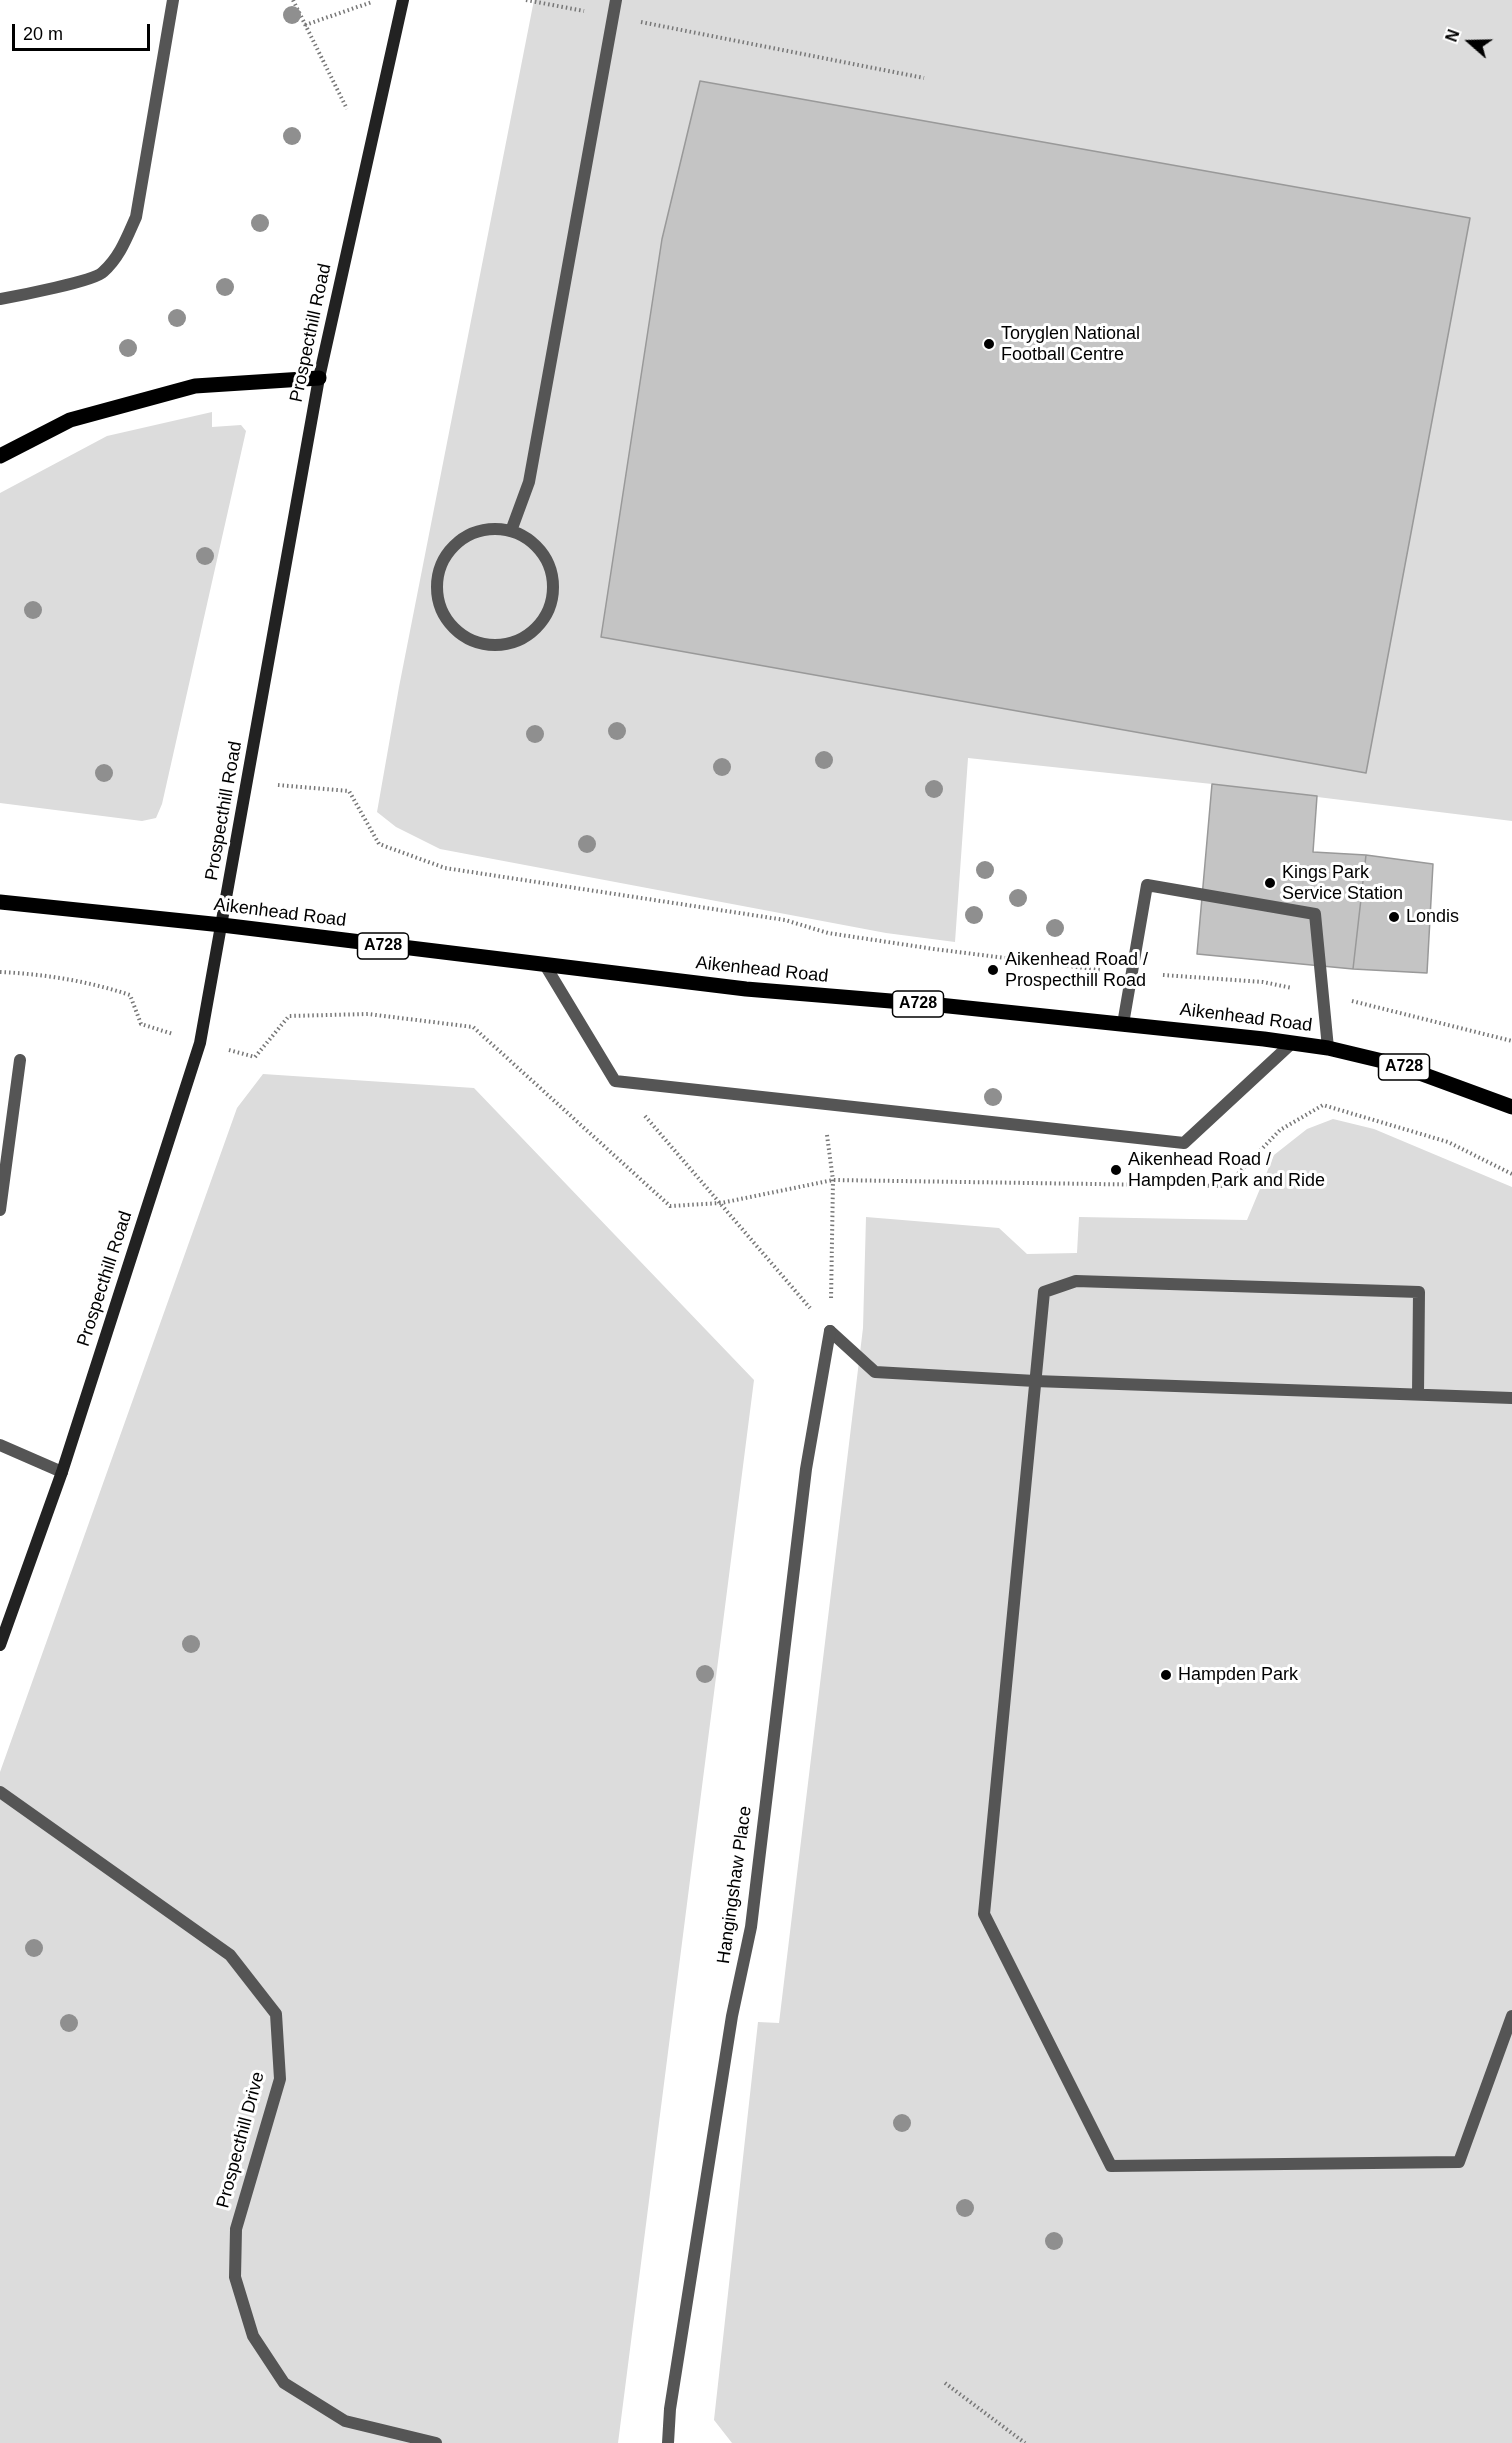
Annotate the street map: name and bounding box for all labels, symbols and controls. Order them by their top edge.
scale bar [15,12,153,50]
north arrow [1440,12,1500,72]
text: 20 m [23,24,63,44]
text: N [1443,27,1463,44]
street label: Prospecthill Road [286,262,336,404]
place label: Toryglen National Football Centre [1001,323,1140,366]
marker: Toryglen National Football Centre [982,337,996,351]
street label: Prospecthill Road [201,740,247,882]
place label: Kings Park Service Station [1282,862,1403,904]
marker: Kings Park Service Station [1263,876,1277,890]
street label: Aikenhead Road [213,894,347,932]
place label: Londis [1406,906,1459,928]
marker: Londis [1387,910,1401,924]
road number: A728 [358,933,409,959]
place label: Aikenhead Road / Prospecthill Road [1005,949,1148,992]
street label: Aikenhead Road [695,952,829,988]
marker: Aikenhead Road / Prospecthill Road [986,963,1000,977]
road number: A728 [892,991,944,1017]
street label: Aikenhead Road [1179,999,1313,1037]
road number: A728 [1378,1054,1430,1080]
place label: Aikenhead Road / Hampden Park and Ride [1128,1149,1325,1192]
marker: Aikenhead Road / Hampden Park and Ride [1109,1163,1123,1177]
street label: Prospecthill Road [73,1209,137,1349]
place label: Hampden Park [1178,1664,1298,1686]
marker: Hampden Park [1159,1668,1173,1682]
street label: Hangingshaw Place [713,1805,757,1965]
street label: Prospecthill Drive [212,2070,270,2210]

